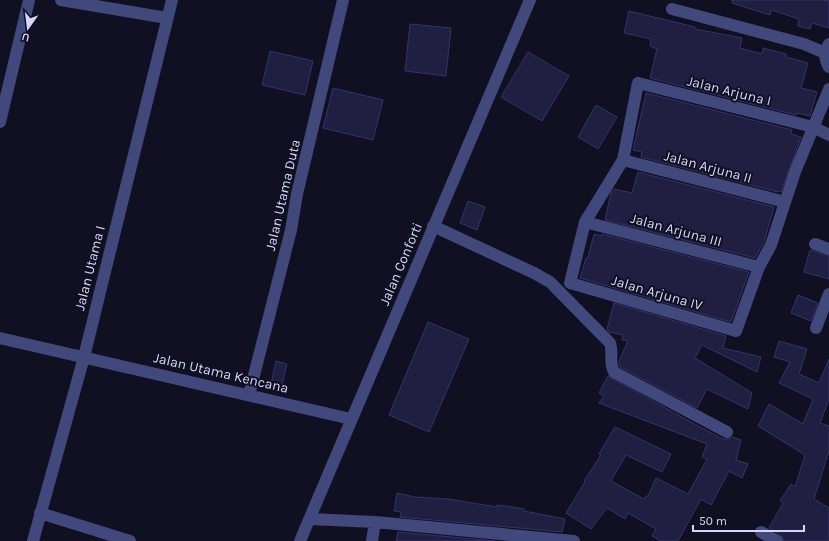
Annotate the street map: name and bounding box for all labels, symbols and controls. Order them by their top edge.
north arrow [8,8,48,48]
text: U [20,30,31,44]
street label: Jalan Arjuna I [685,72,773,110]
street label: Jalan Utama Duta [262,138,304,252]
street label: Jalan Arjuna II [662,147,754,187]
street label: Jalan Arjuna III [628,210,724,250]
street label: Jalan Conforti [376,220,426,308]
street label: Jalan Utama I [71,224,109,312]
street label: Jalan Arjuna IV [609,272,705,314]
street label: Jalan Utama Kencana [152,349,290,397]
scale bar [693,507,804,533]
text: 50 m [699,514,727,528]

